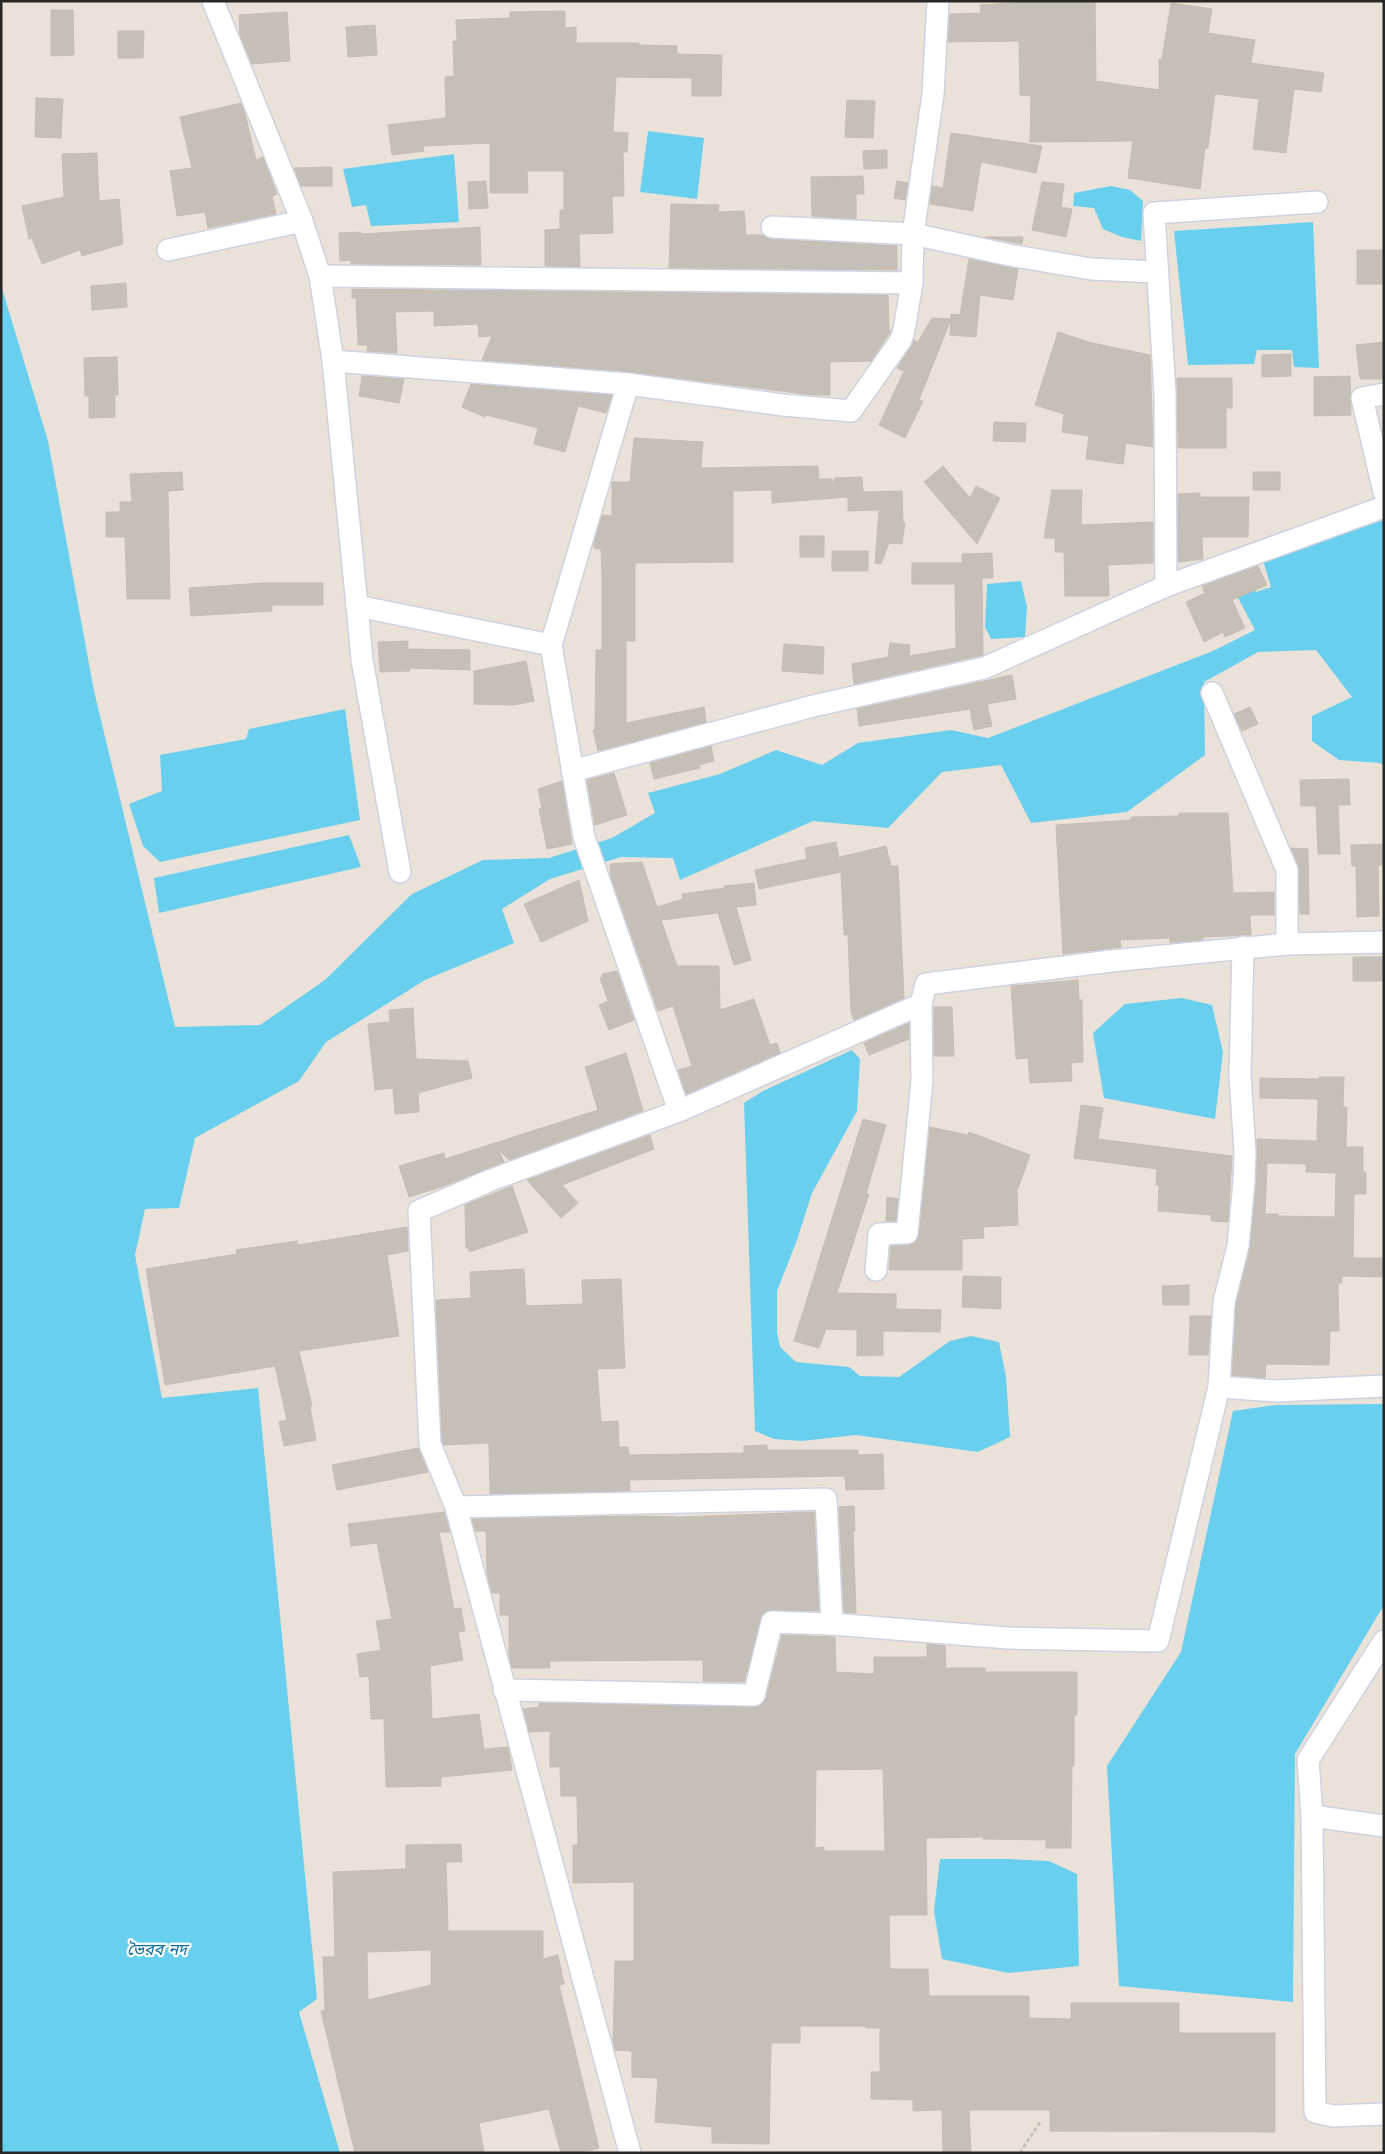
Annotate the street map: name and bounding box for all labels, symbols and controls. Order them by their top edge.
water label: ভৈরব নদ [127,1940,190,1959]

